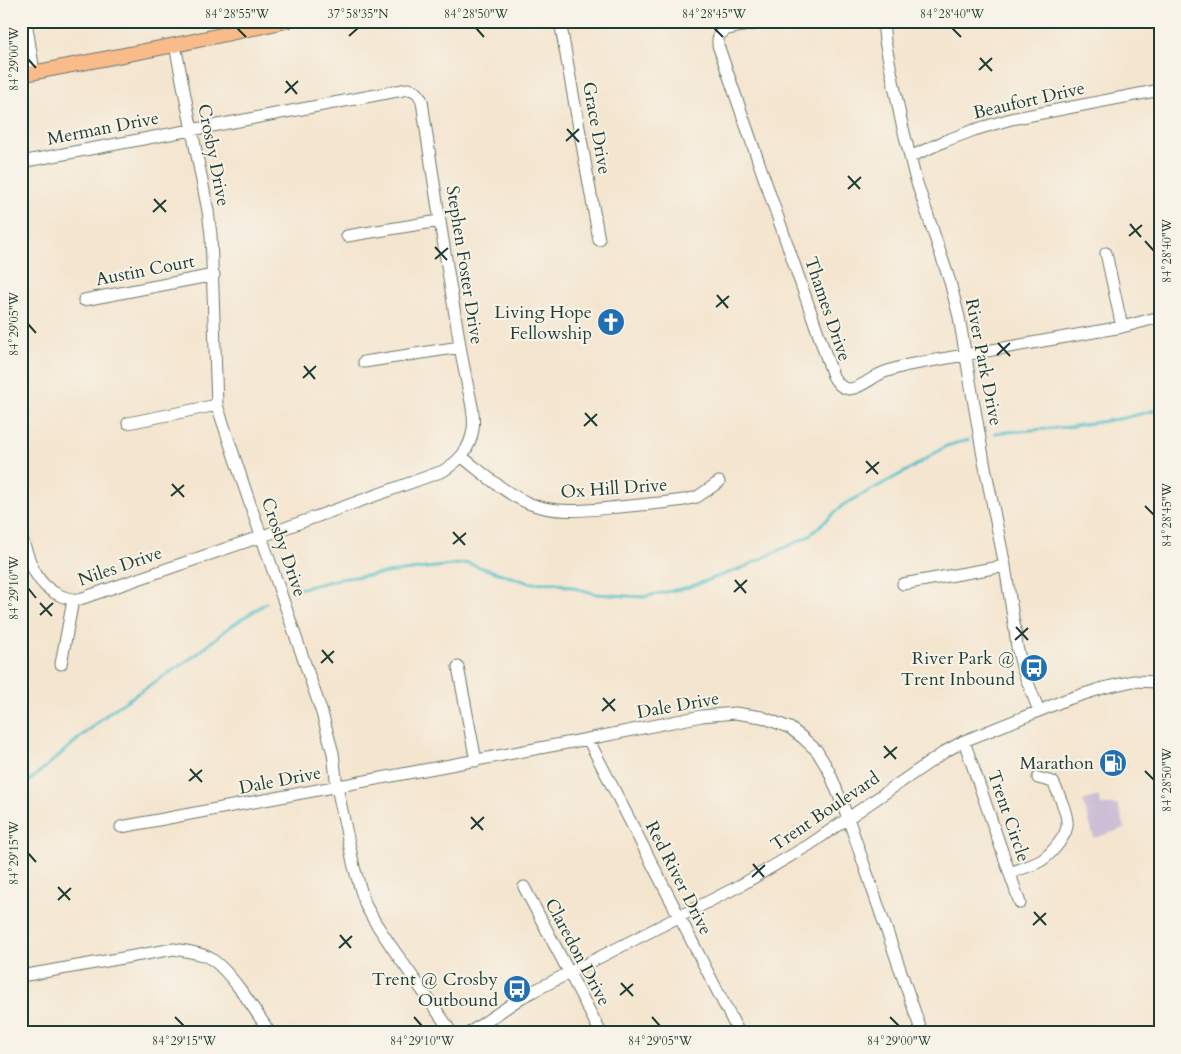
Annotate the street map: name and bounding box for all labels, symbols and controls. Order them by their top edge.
text: 84°28'55"W [205,6,270,22]
text: 37°58'35"N [328,6,389,22]
text: 84°28'50"W [444,6,509,22]
text: 84°28'45"W [682,6,747,22]
text: 84°28'40"W [920,6,985,22]
text: 84°29'00"W [6,26,22,91]
street label: Beaufort Drive [971,75,1087,125]
street label: Grace Drive [576,80,617,176]
street label: Crosby Drive [191,102,236,208]
street label: Merman Drive [45,105,161,152]
street label: Stephen Foster Drive [440,184,489,346]
text: 84°28'40"W [1159,218,1175,283]
street label: Austin Court [94,249,197,292]
street label: Thames Drive [798,254,857,365]
text: 84°29'05"W [6,291,22,356]
street label: River Park Drive [959,296,1008,428]
place label: Living Hope Fellowship [494,300,592,346]
church icon: Living Hope Fellowship [596,307,626,337]
street label: Ox Hill Drive [560,472,668,505]
text: 84°28'45"W [1159,482,1175,547]
street label: Crosby Drive [255,494,312,600]
street label: Niles Drive [75,540,166,593]
text: 84°29'10"W [6,555,22,620]
place label: River Park @ Trent Inbound [901,646,1015,692]
bus stop icon: River Park @ Trent Inbound [1019,653,1049,683]
street label: Dale Drive [635,686,721,725]
text: 84°28'50"W [1159,747,1175,812]
fuel station icon: Marathon [1098,748,1128,778]
place label: Marathon [1019,751,1095,776]
street label: Dale Drive [237,760,323,801]
street label: Trent Boulevard [766,766,885,857]
street label: Trent Circle [981,767,1036,865]
street label: Red River Drive [639,817,718,940]
text: 84°29'15"W [6,820,22,885]
street label: Claredon Drive [539,894,616,1011]
place label: Trent @ Crosby Outbound [372,967,498,1013]
bus stop icon: Trent @ Crosby Outbound [502,974,532,1004]
text: 84°29'15"W [152,1033,217,1049]
text: 84°29'10"W [390,1033,455,1049]
text: 84°29'05"W [628,1033,693,1049]
text: 84°29'00"W [867,1033,932,1049]

